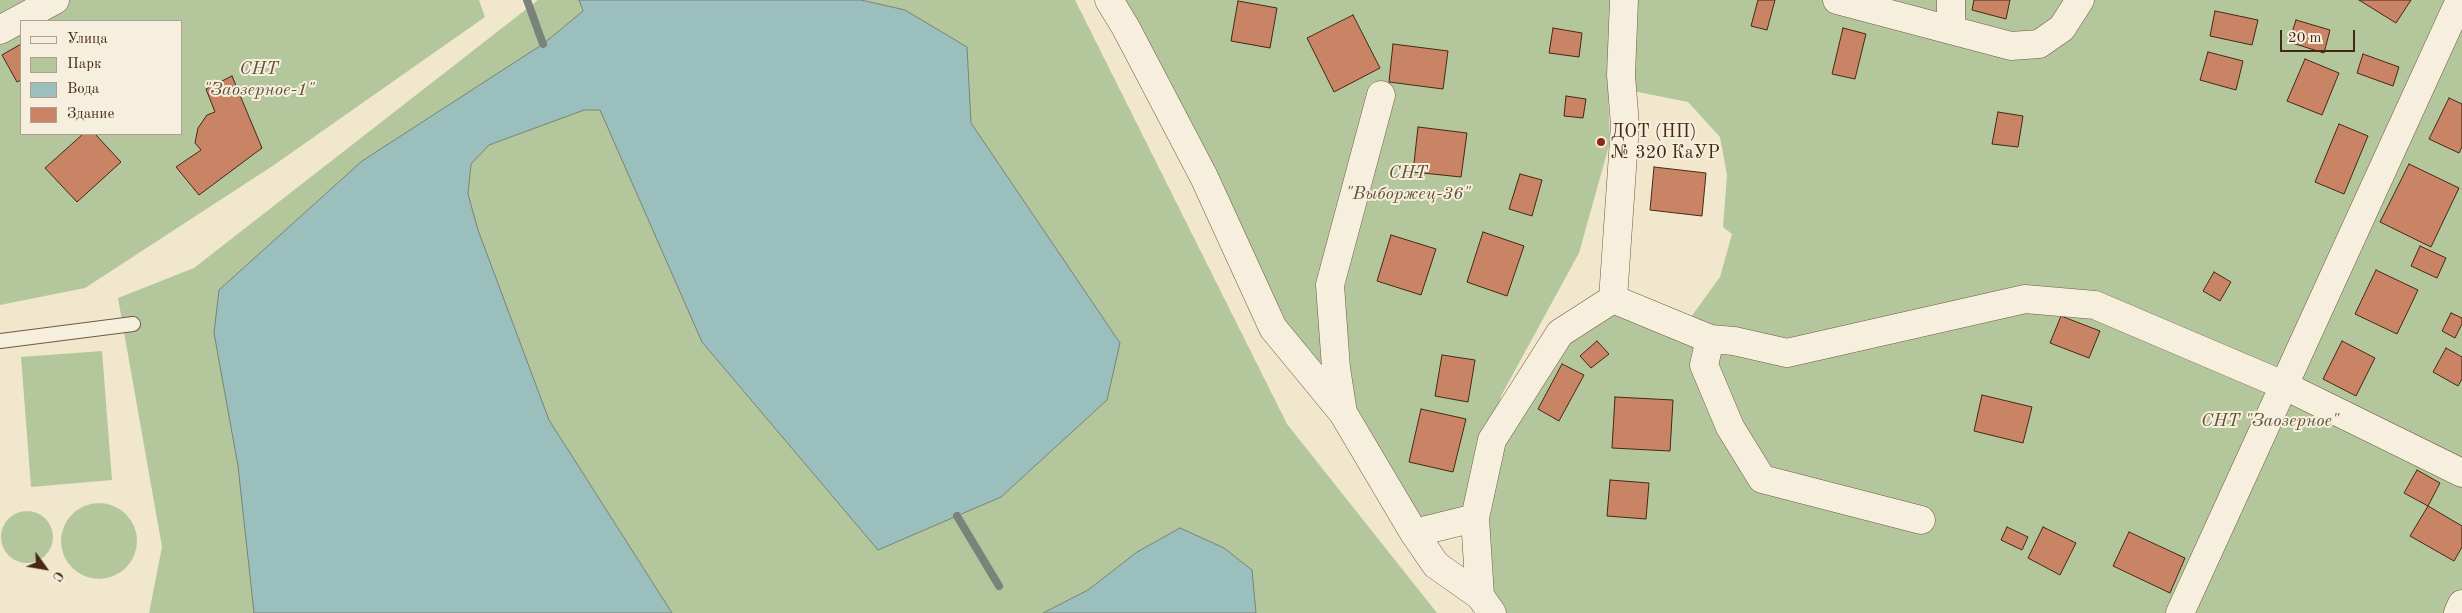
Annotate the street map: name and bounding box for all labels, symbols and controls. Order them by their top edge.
legend [20,20,182,135]
scale bar [2282,20,2357,52]
text: 20 m [2288,31,2322,46]
text: Улица [67,32,108,47]
text: Парк [67,57,102,72]
park label: СНТ "Заозерное-1" [203,58,315,100]
text: Вода [67,82,99,97]
text: Здание [67,107,114,122]
place label: ДОТ (НП) № 320 КаУР [1611,121,1720,163]
marker: ДОТ (НП) № 320 КаУР [1595,136,1607,148]
park label: СНТ "Выборжец-36" [1345,162,1471,204]
park label: СНТ "Заозерное" [2201,410,2339,432]
north arrow [20,543,70,593]
text: С [49,568,66,584]

